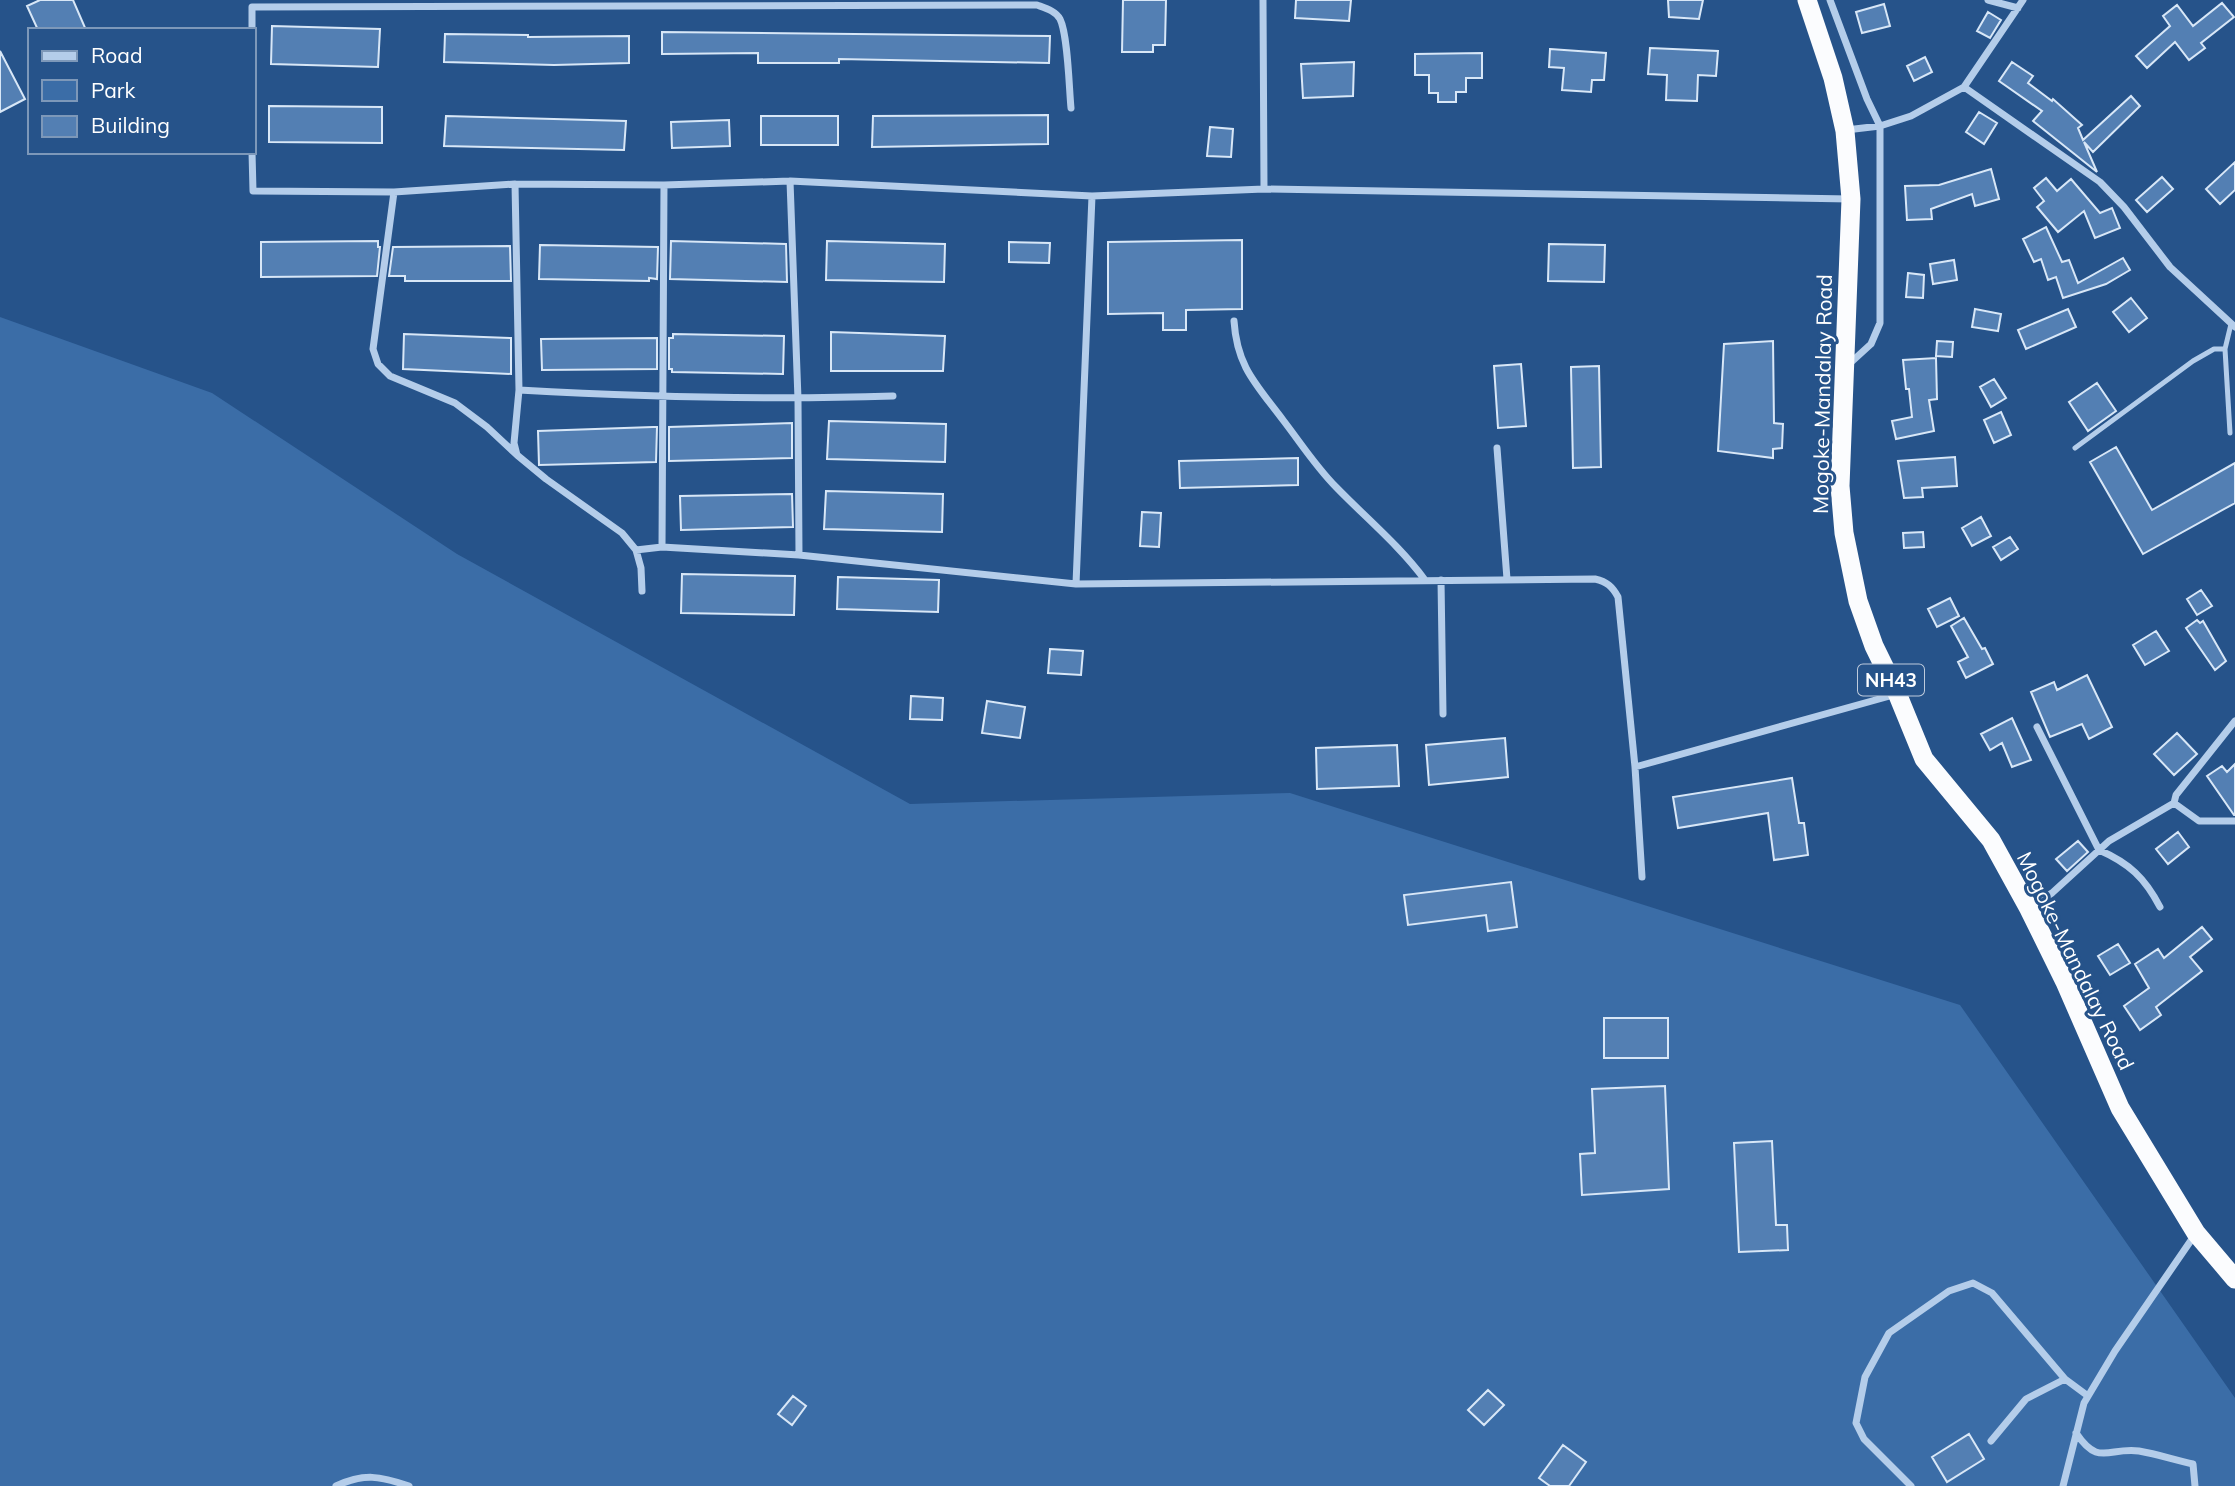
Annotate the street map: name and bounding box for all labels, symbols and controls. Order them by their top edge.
legend [28,28,256,154]
text: Road [91,42,142,68]
text: Park [91,77,135,103]
text: Building [91,112,170,138]
street label: Mogoke-Mandalay Road [1807,274,1837,514]
road number: NH43 [1858,664,1924,695]
street label: Mogoke-Mandalay Road [2012,847,2140,1074]

